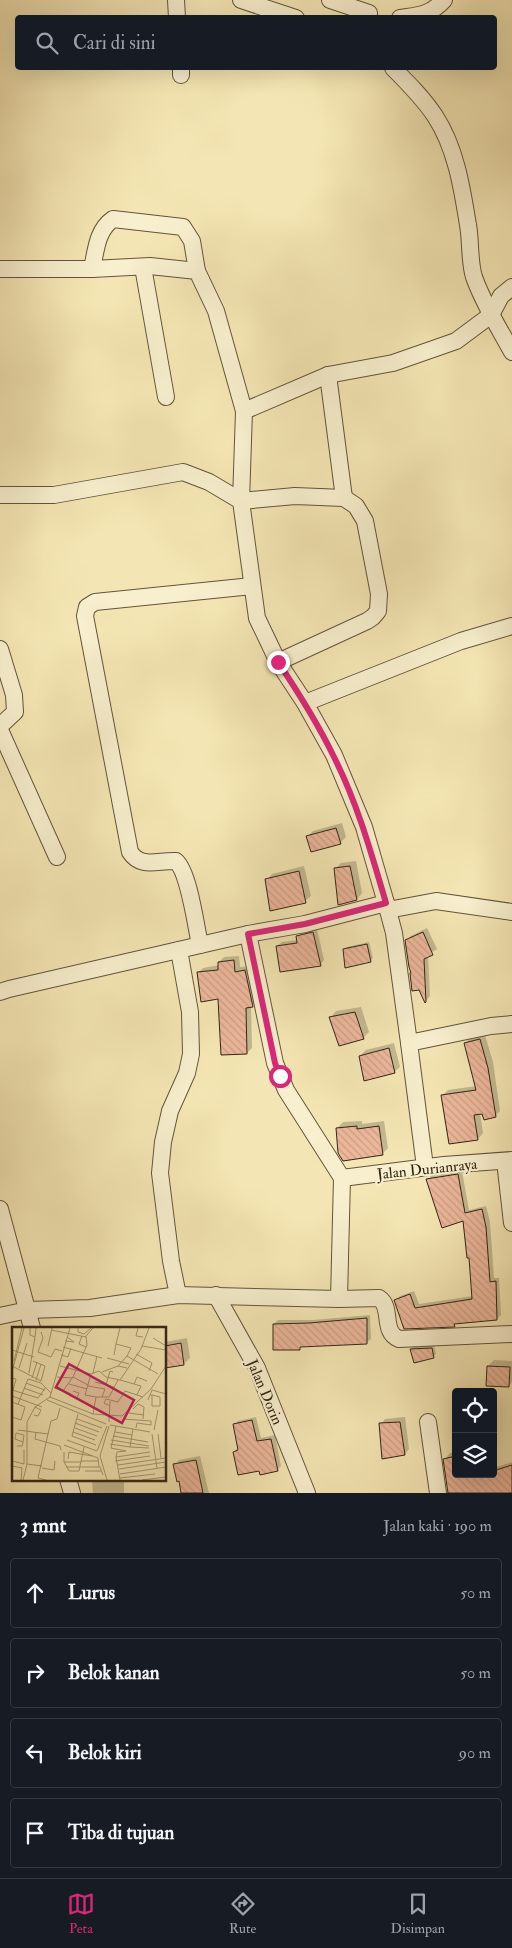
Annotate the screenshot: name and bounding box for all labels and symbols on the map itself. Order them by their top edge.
route end [267,651,290,674]
route start [269,1065,292,1088]
street label: Jalan Durianraya [375,1155,479,1185]
inset map [12,1327,166,1480]
street label: Jalan Dorin [241,1356,287,1429]

